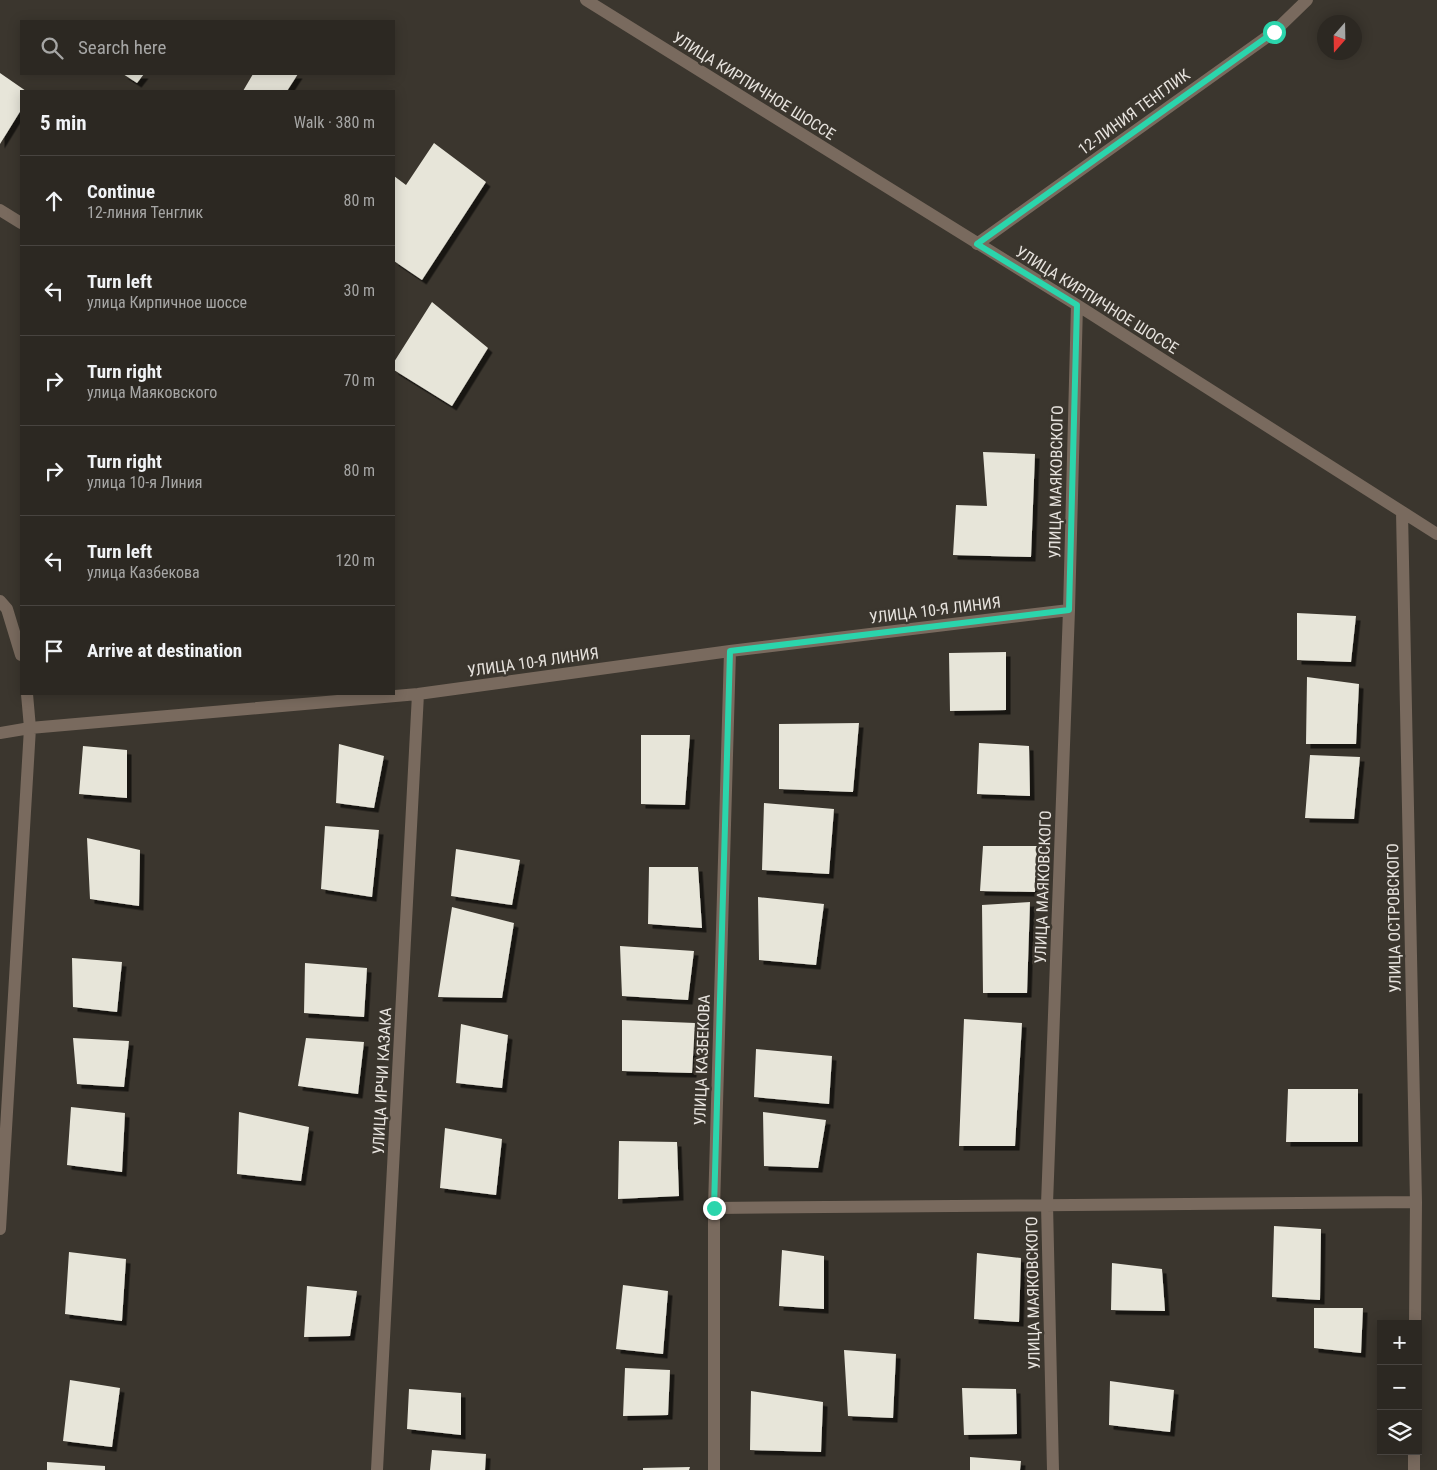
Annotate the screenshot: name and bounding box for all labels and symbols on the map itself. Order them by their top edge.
north arrow [1317,15,1362,60]
route start [1263,21,1286,44]
street label: УЛИЦА КИРПИЧНОЕ ШОССЕ [669,28,839,144]
street label: 12-ЛИНИЯ ТЕНГЛИК [1074,65,1194,159]
street label: УЛИЦА КИРПИЧНОЕ ШОССЕ [1012,242,1182,358]
street label: УЛИЦА МАЯКОВСКОГО [1045,405,1067,559]
street label: УЛИЦА 10-Я ЛИНИЯ [868,593,1002,627]
street label: УЛИЦА 10-Я ЛИНИЯ [466,643,600,681]
street label: УЛИЦА МАЯКОВСКОГО [1031,810,1055,964]
street label: УЛИЦА ОСТРОВСКОГО [1383,843,1405,993]
street label: УЛИЦА КАЗБЕКОВА [690,994,714,1126]
street label: УЛИЦА ИРЧИ КАЗАКА [369,1007,395,1155]
route end [703,1197,726,1220]
street label: УЛИЦА МАЯКОВСКОГО [1022,1216,1044,1370]

